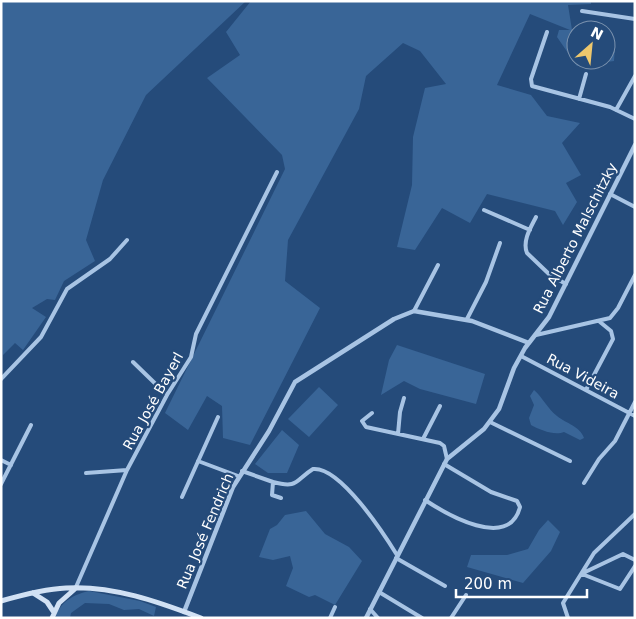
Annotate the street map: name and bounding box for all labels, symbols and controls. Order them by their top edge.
north arrow [566,20,616,70]
text: N [588,24,606,43]
street label: Rua Alberto Malschitzky [530,160,620,316]
street label: Rua José Bayerl [120,350,186,452]
street label: Rua Videira [544,350,622,402]
street label: Rua José Fendrich [173,471,237,591]
scale bar [456,566,587,598]
text: 200 m [464,575,512,593]

